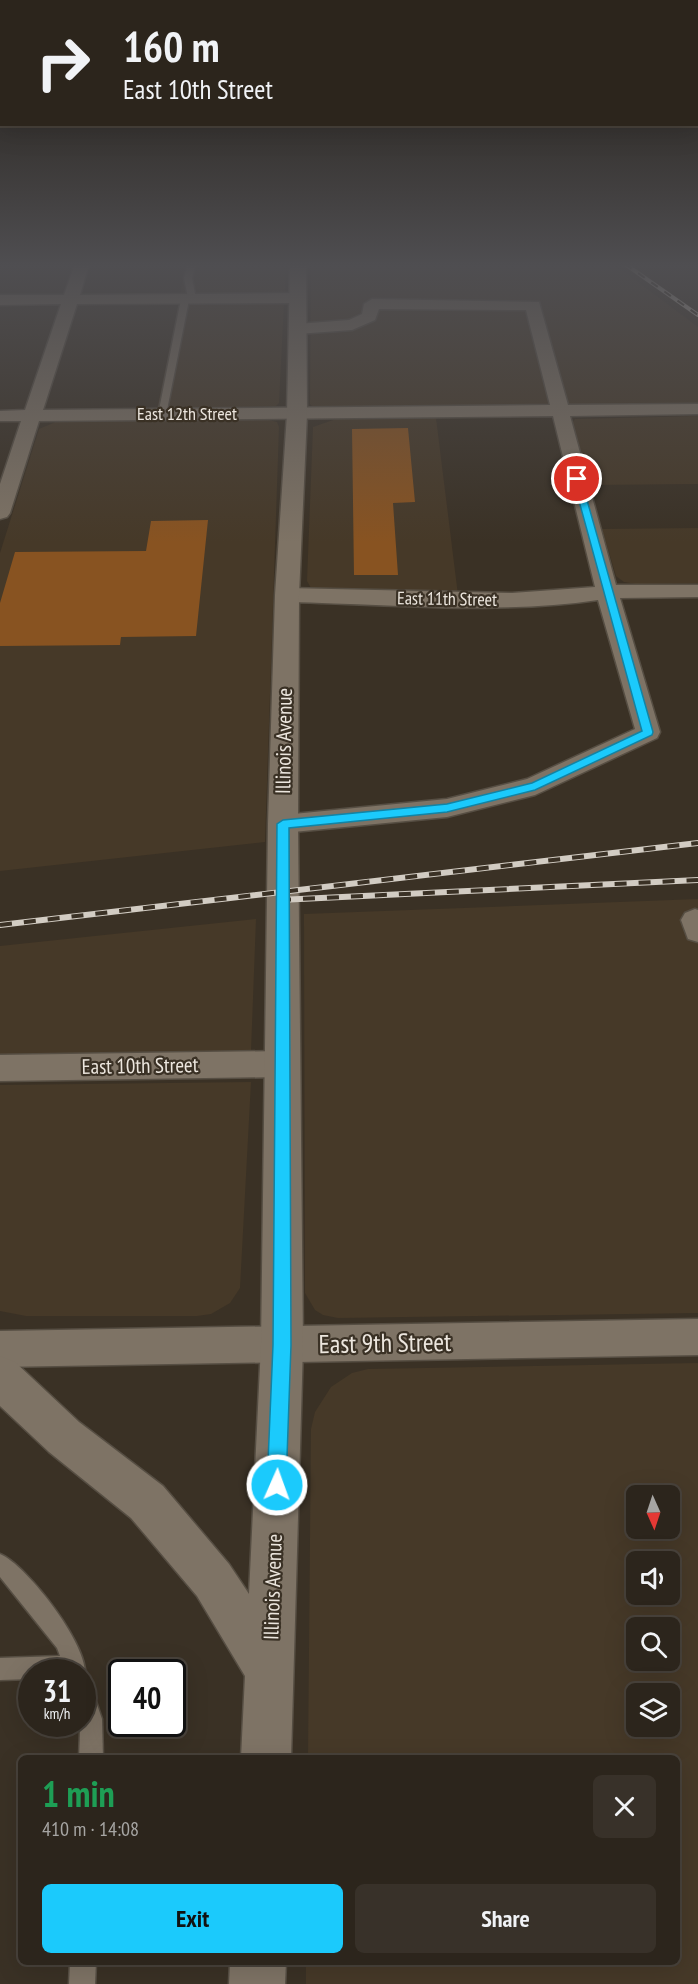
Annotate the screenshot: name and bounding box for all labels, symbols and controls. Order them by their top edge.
text: 160 m [123,19,220,74]
icon: right [24,24,102,102]
text: East 10th Street [123,72,273,106]
street label: East 12th Street [137,402,237,425]
pin [551,453,602,504]
icon: arrive [560,462,593,495]
street label: East 11th Street [397,586,497,611]
street label: Illinois Avenue [269,688,298,794]
street label: East 10th Street [81,1051,199,1080]
street label: East 9th Street [318,1325,452,1360]
position arrow [245,1453,309,1517]
north arrow [626,1485,680,1539]
map controls [626,1485,680,1737]
street label: Illinois Avenue [257,1533,288,1641]
button: sound [626,1551,680,1605]
button: search [626,1617,680,1671]
speed limit sign: 40 [108,1659,186,1737]
text: 31 [43,1671,71,1710]
button: layers [626,1683,680,1737]
text: km/h [44,1704,70,1723]
text: 1 min [42,1770,115,1817]
button: close [593,1775,656,1838]
text: 410 m · 14:08 [42,1816,139,1842]
button: Exit [42,1884,343,1953]
button: Share [355,1884,656,1953]

